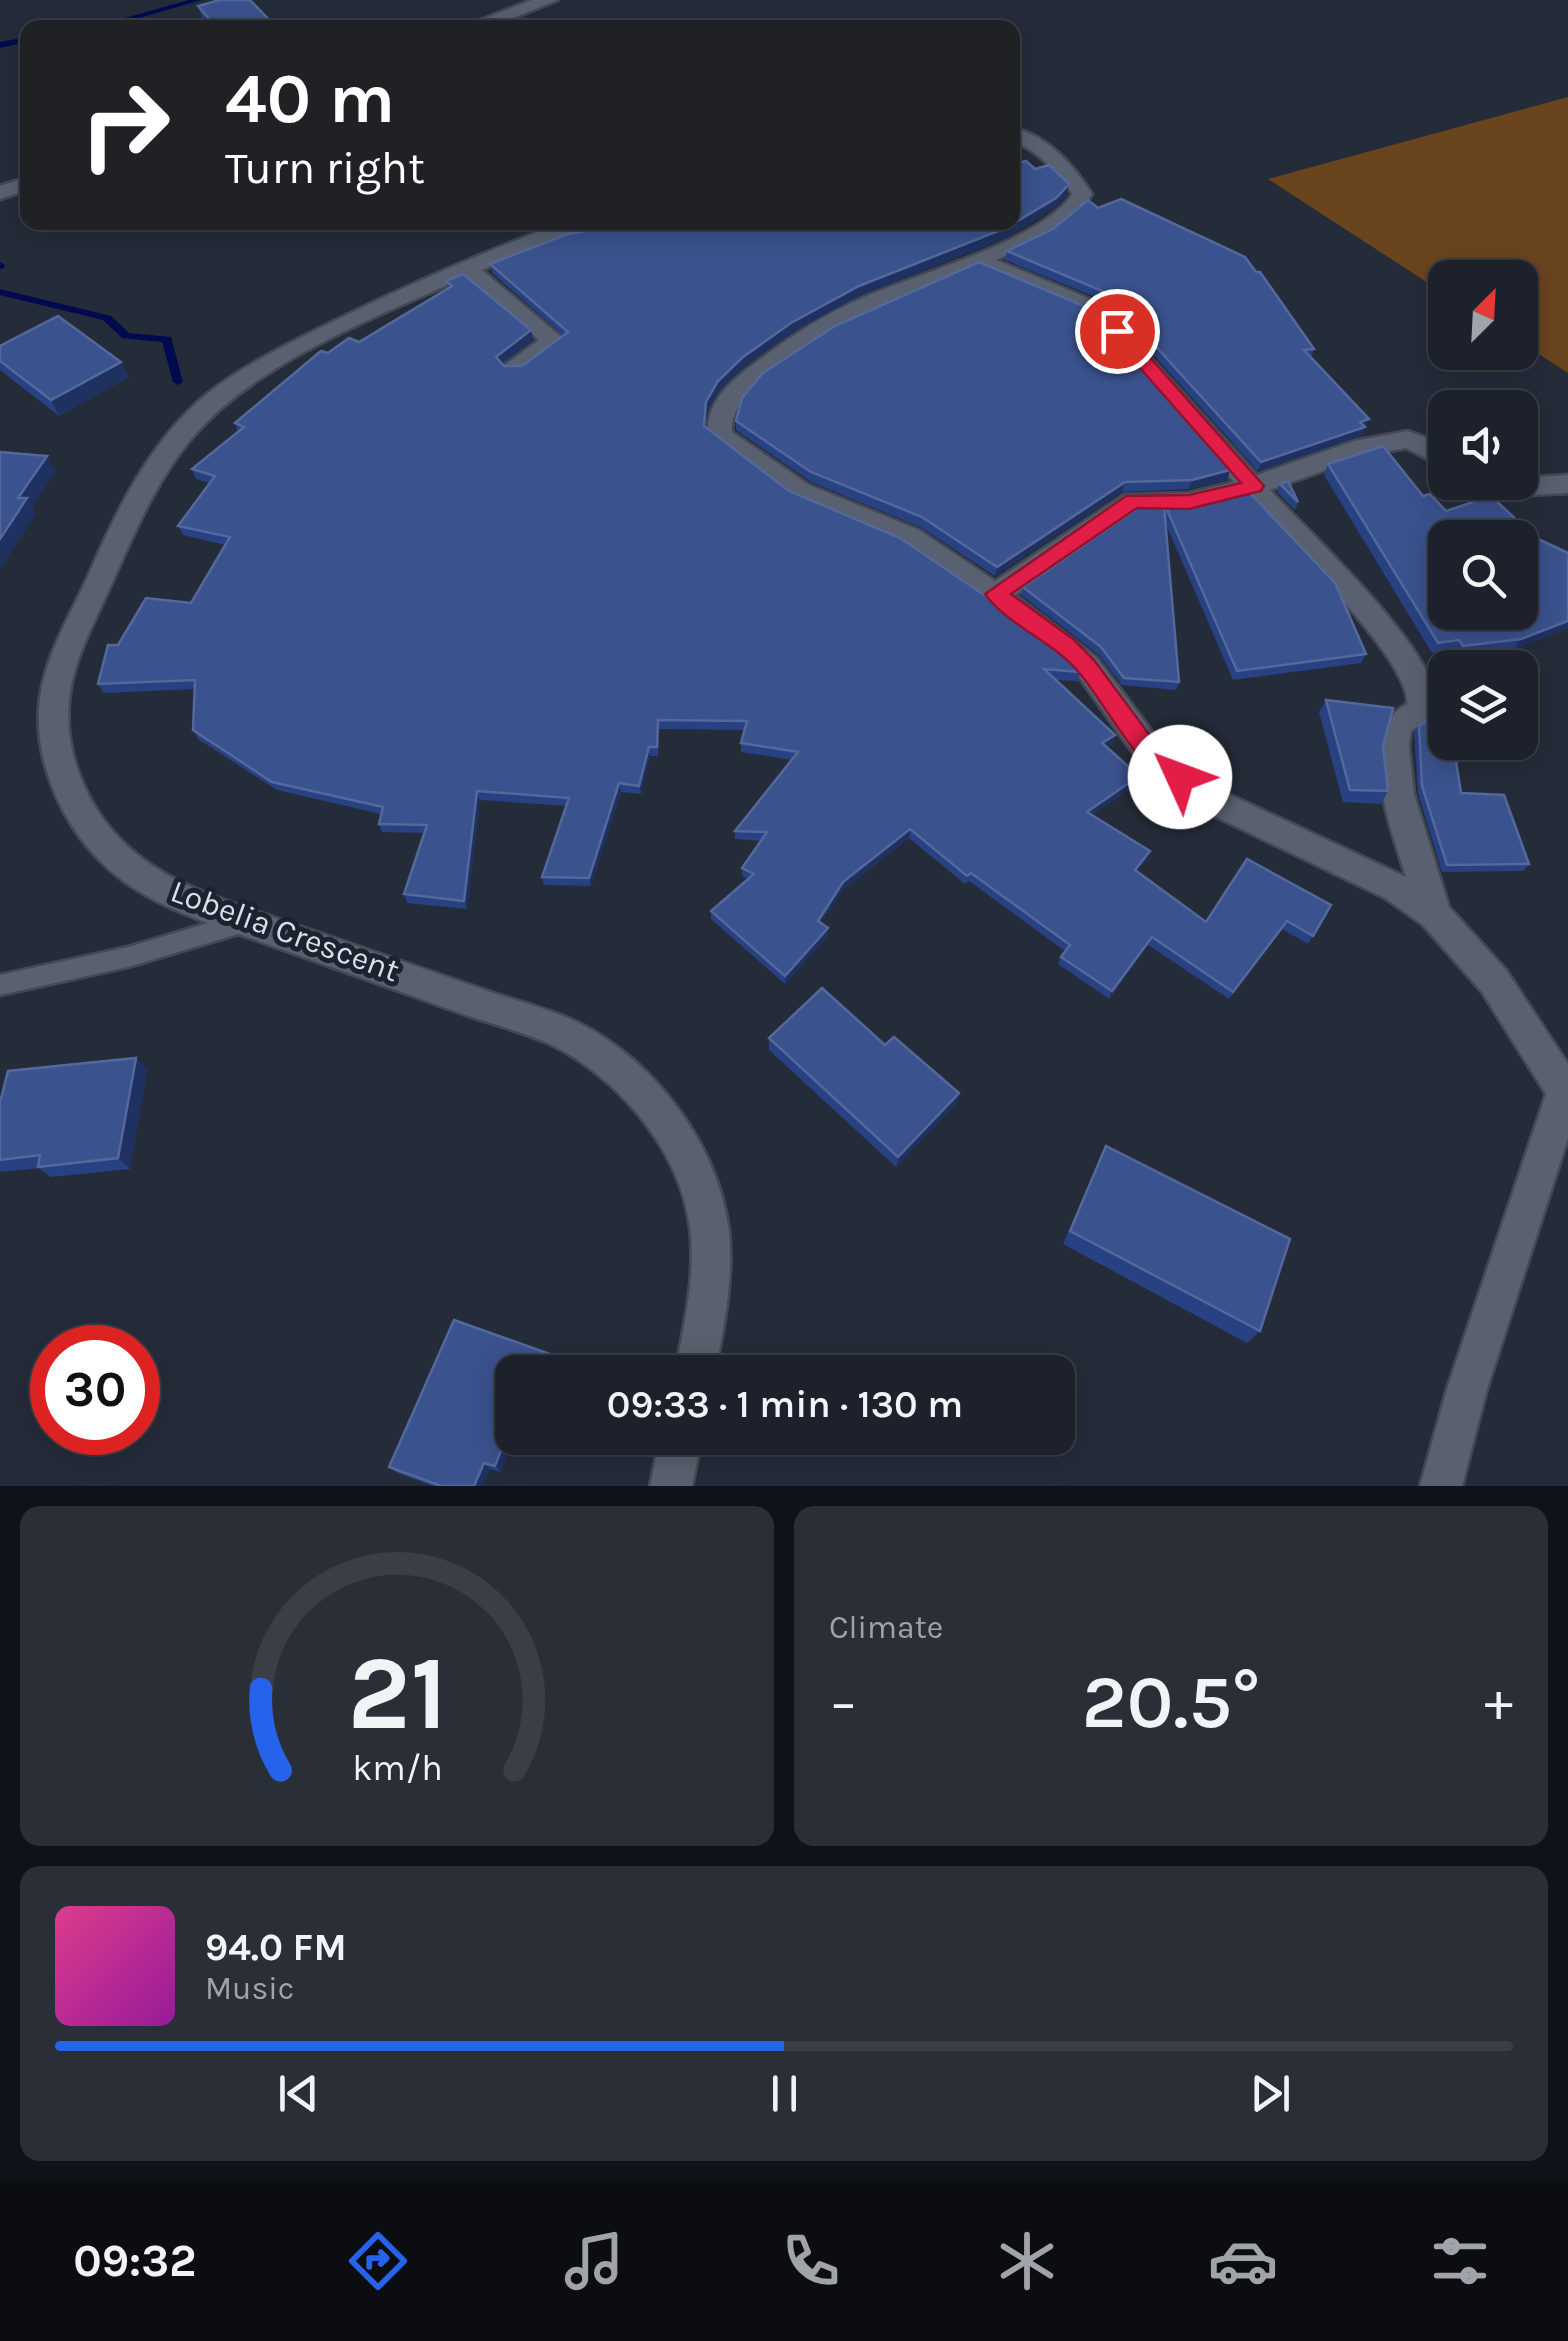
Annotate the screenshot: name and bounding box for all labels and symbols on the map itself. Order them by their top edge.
north arrow [1428,260,1538,370]
pin [1075,289,1160,374]
position arrow [1128,725,1232,829]
street label: Lobelia Crescent [166,873,404,989]
speed limit sign: 30 [30,1325,160,1455]

